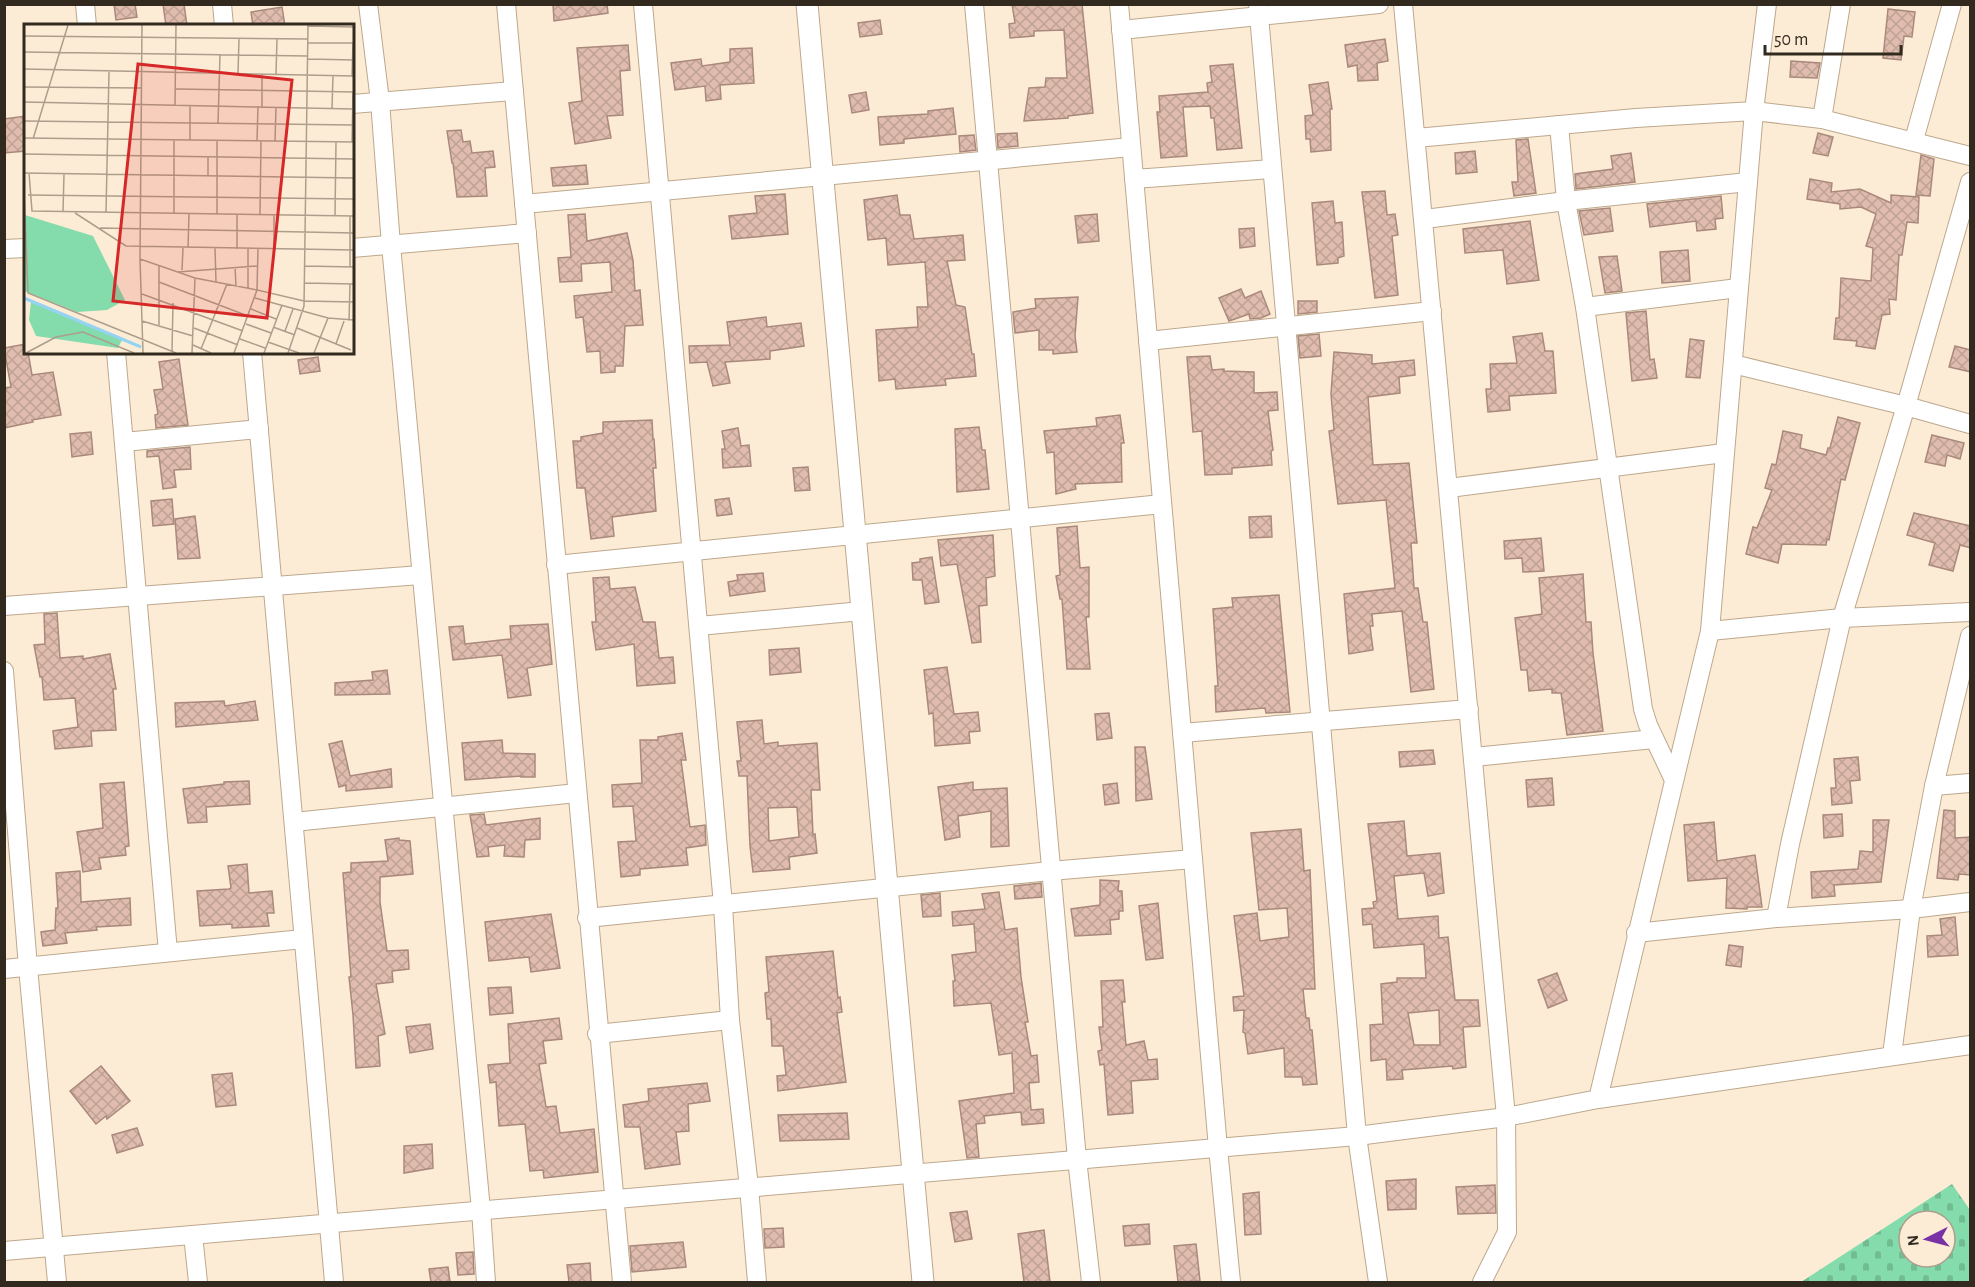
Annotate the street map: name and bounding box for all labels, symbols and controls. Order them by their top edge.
scale bar [1765,18,1902,56]
inset map [24,24,354,354]
text: 50 m [1774,31,1808,49]
north arrow [1897,1209,1957,1269]
text: N [1905,1234,1922,1247]

